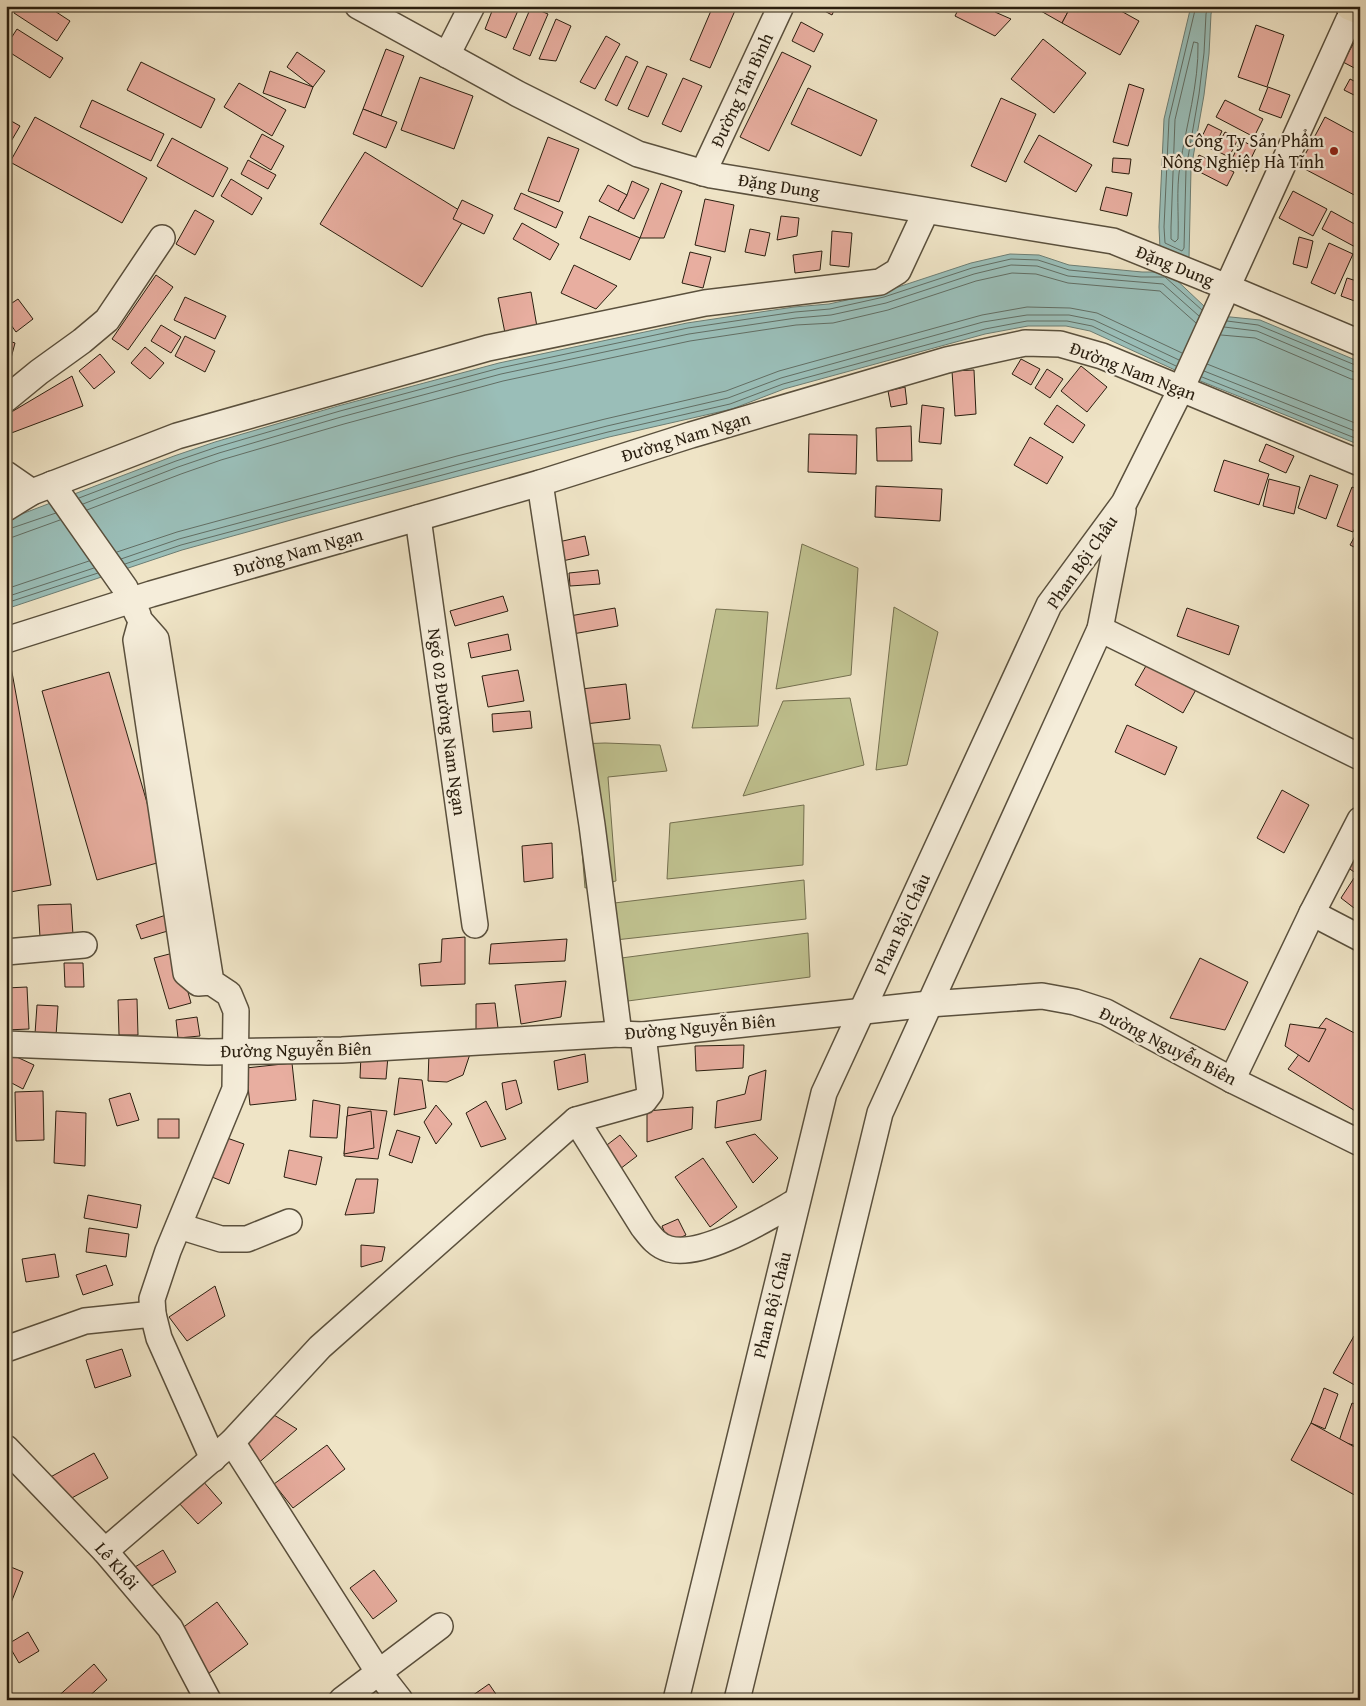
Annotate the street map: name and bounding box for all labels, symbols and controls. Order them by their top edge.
street label: Đường Tân Bình [703,28,780,151]
place label: Công Ty Sản Phẩm Nông Nghiệp Hà Tĩnh [1162,127,1324,175]
marker: Công Ty Sản Phẩm Nông Nghiệp Hà Tĩnh [1328,145,1340,157]
street label: Đặng Dung [736,166,822,205]
street label: Đặng Dung [1132,238,1218,293]
street label: Đường Nam Ngạn [1066,334,1200,407]
street label: Đường Nam Ngạn [618,404,754,469]
street label: Phan Bội Châu [1039,509,1124,614]
street label: Đường Nam Ngạn [230,520,366,583]
street label: Ngõ 02 Đường Nam Ngạn [421,627,474,817]
street label: Phan Bội Châu [866,868,937,979]
street label: Đường Nguyễn Biên [1095,999,1242,1092]
street label: Đường Nguyễn Biên [624,1006,776,1047]
street label: Đường Nguyễn Biên [220,1035,372,1064]
street label: Phan Bội Châu [745,1249,798,1361]
street label: Lê Khôi [89,1536,146,1596]

